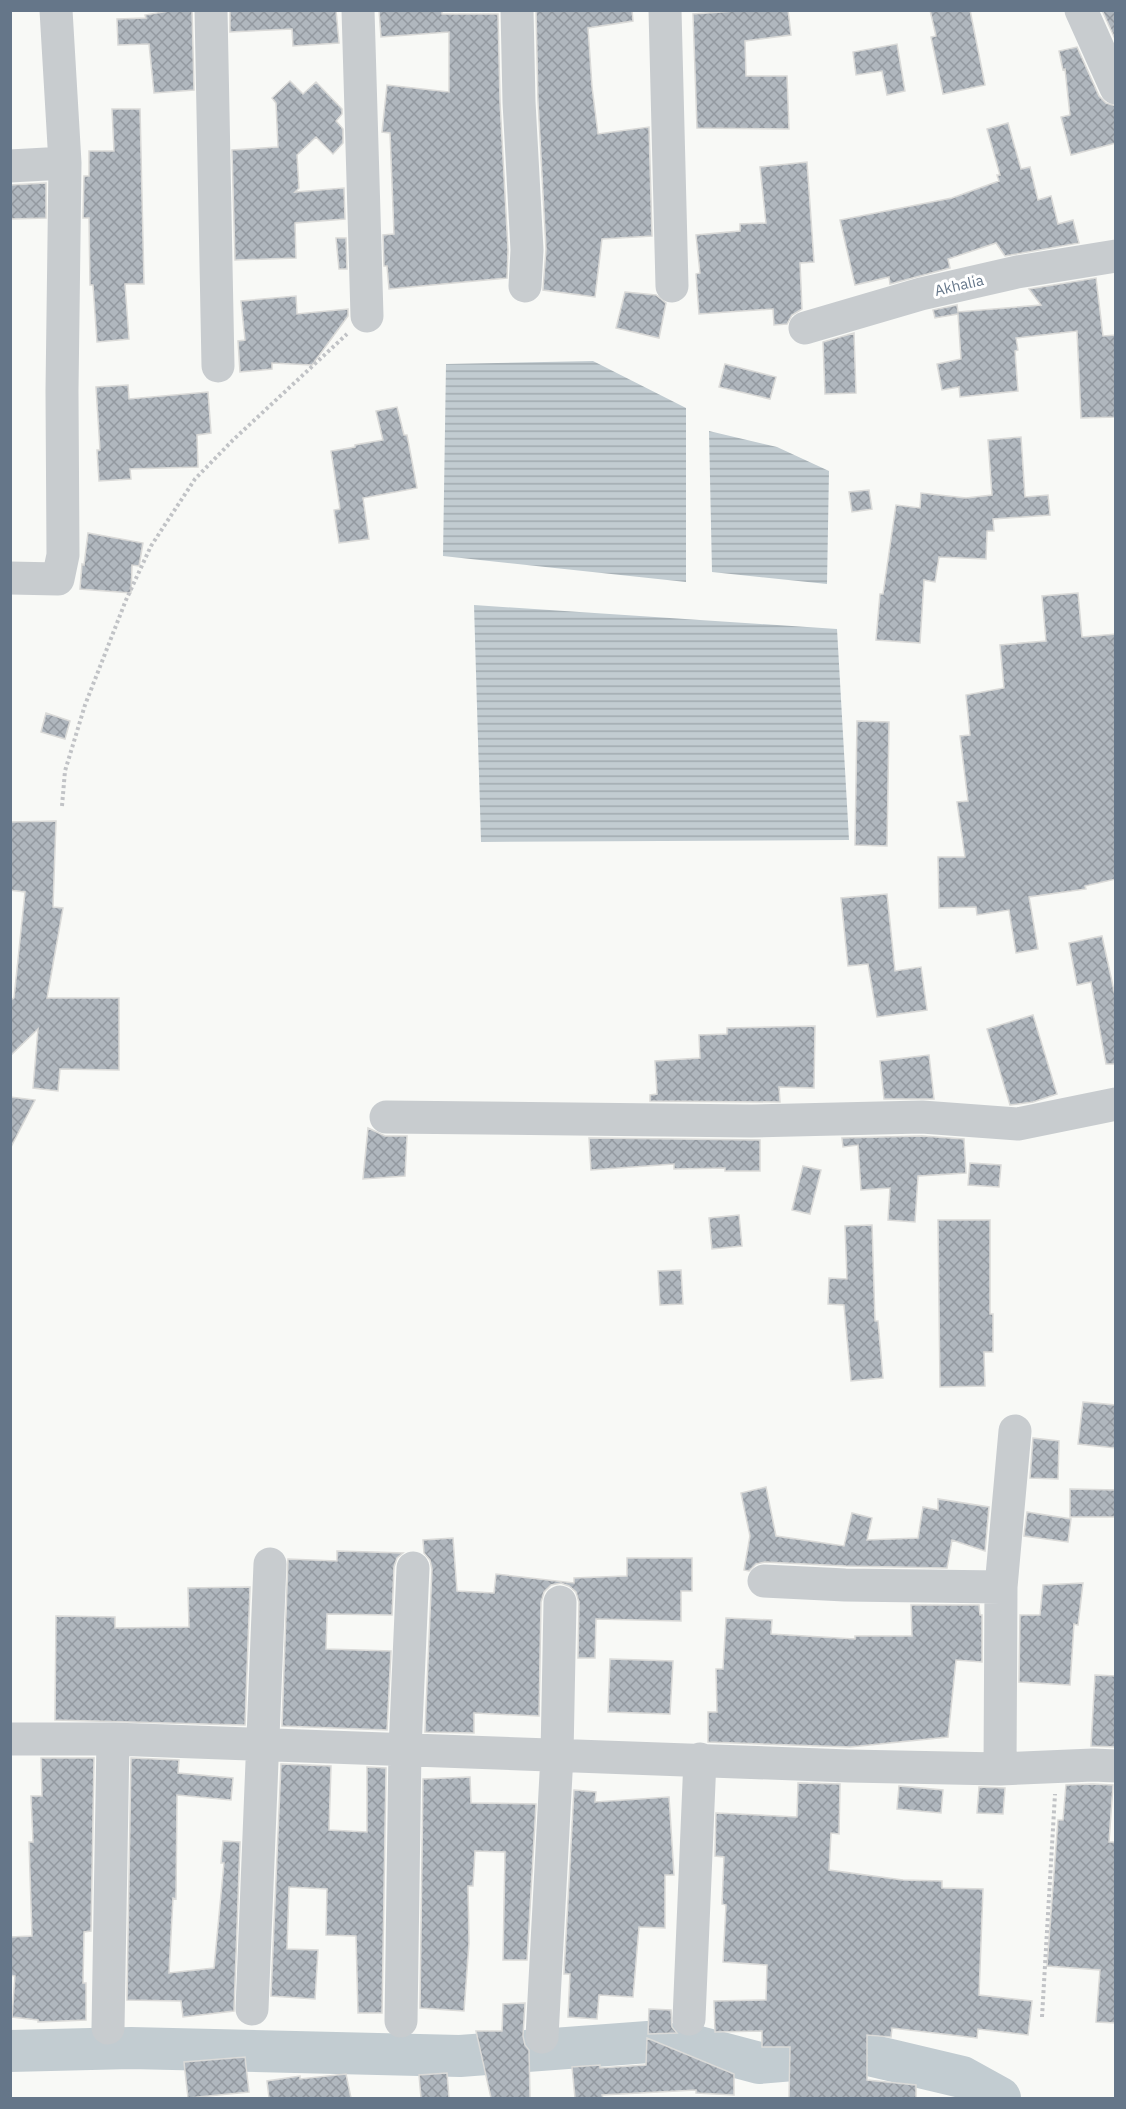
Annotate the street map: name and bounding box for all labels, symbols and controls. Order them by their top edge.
street label: Akhalia [933,270,985,300]

